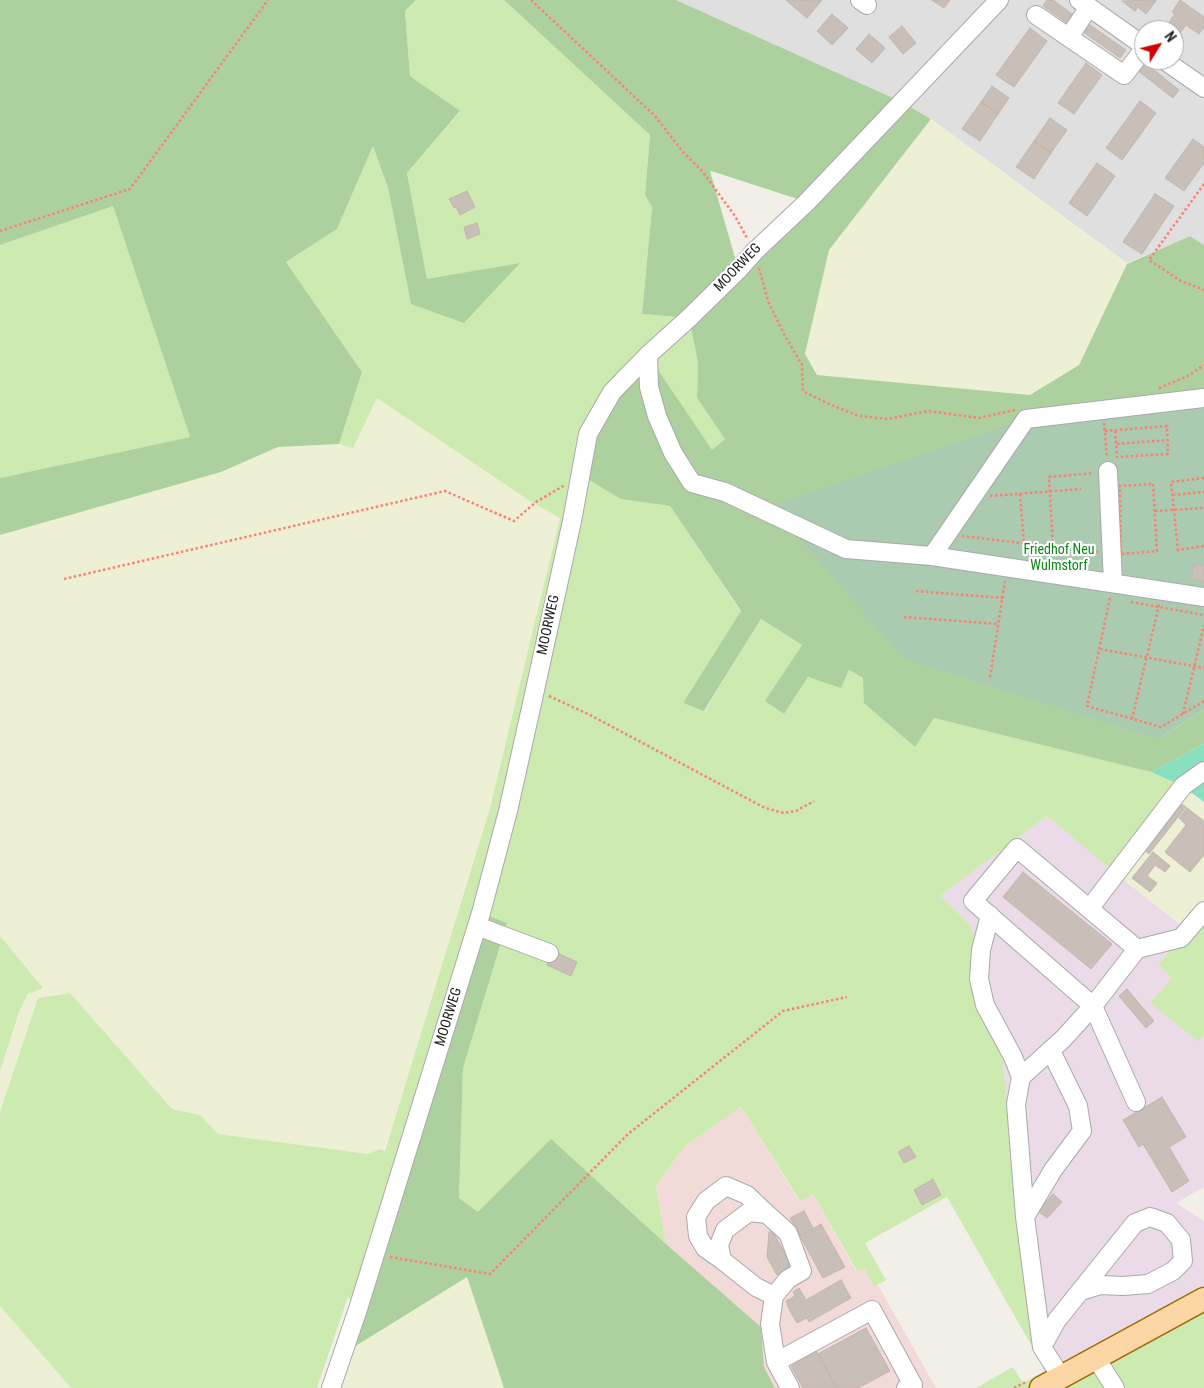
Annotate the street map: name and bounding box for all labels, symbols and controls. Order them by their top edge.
north arrow [1134,20,1184,70]
text: N [1161,29,1179,45]
street label: MOORWEG [711,240,765,296]
park label: Friedhof Neu Wulmstorf [1024,542,1094,574]
street label: MOORWEG [534,594,564,656]
street label: MOORWEG [432,986,466,1048]

